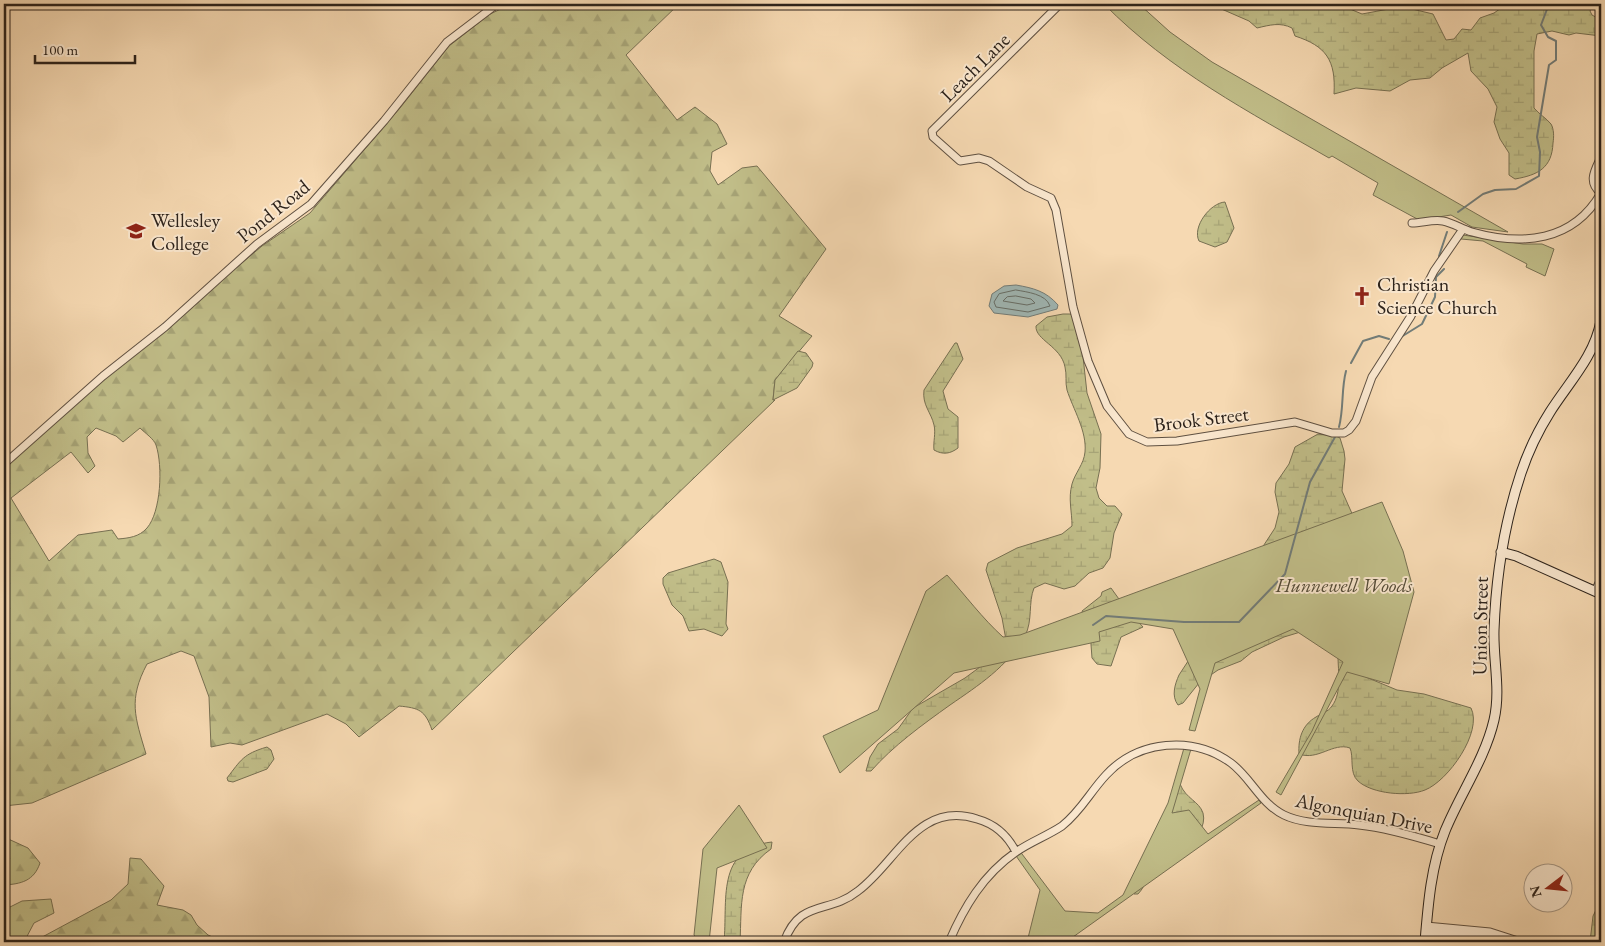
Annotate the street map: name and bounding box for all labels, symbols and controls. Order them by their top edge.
street label: Leach Lane [935,27,1015,107]
scale bar [35,32,135,64]
text: 100 m [42,40,79,59]
street label: Pond Road [231,173,315,248]
place label: Wellesley College [151,207,221,256]
school or university icon: Wellesley College [125,220,147,242]
place label: Christian Science Church [1377,271,1497,320]
church icon: Christian Science Church [1351,285,1373,307]
street label: Brook Street [1152,400,1251,438]
park label: Hunnewell Woods [1275,572,1413,598]
street label: Union Street [1466,576,1494,676]
street label: Algonquian Drive [1292,787,1435,839]
north arrow [1522,864,1572,914]
text: N [1525,883,1546,900]

